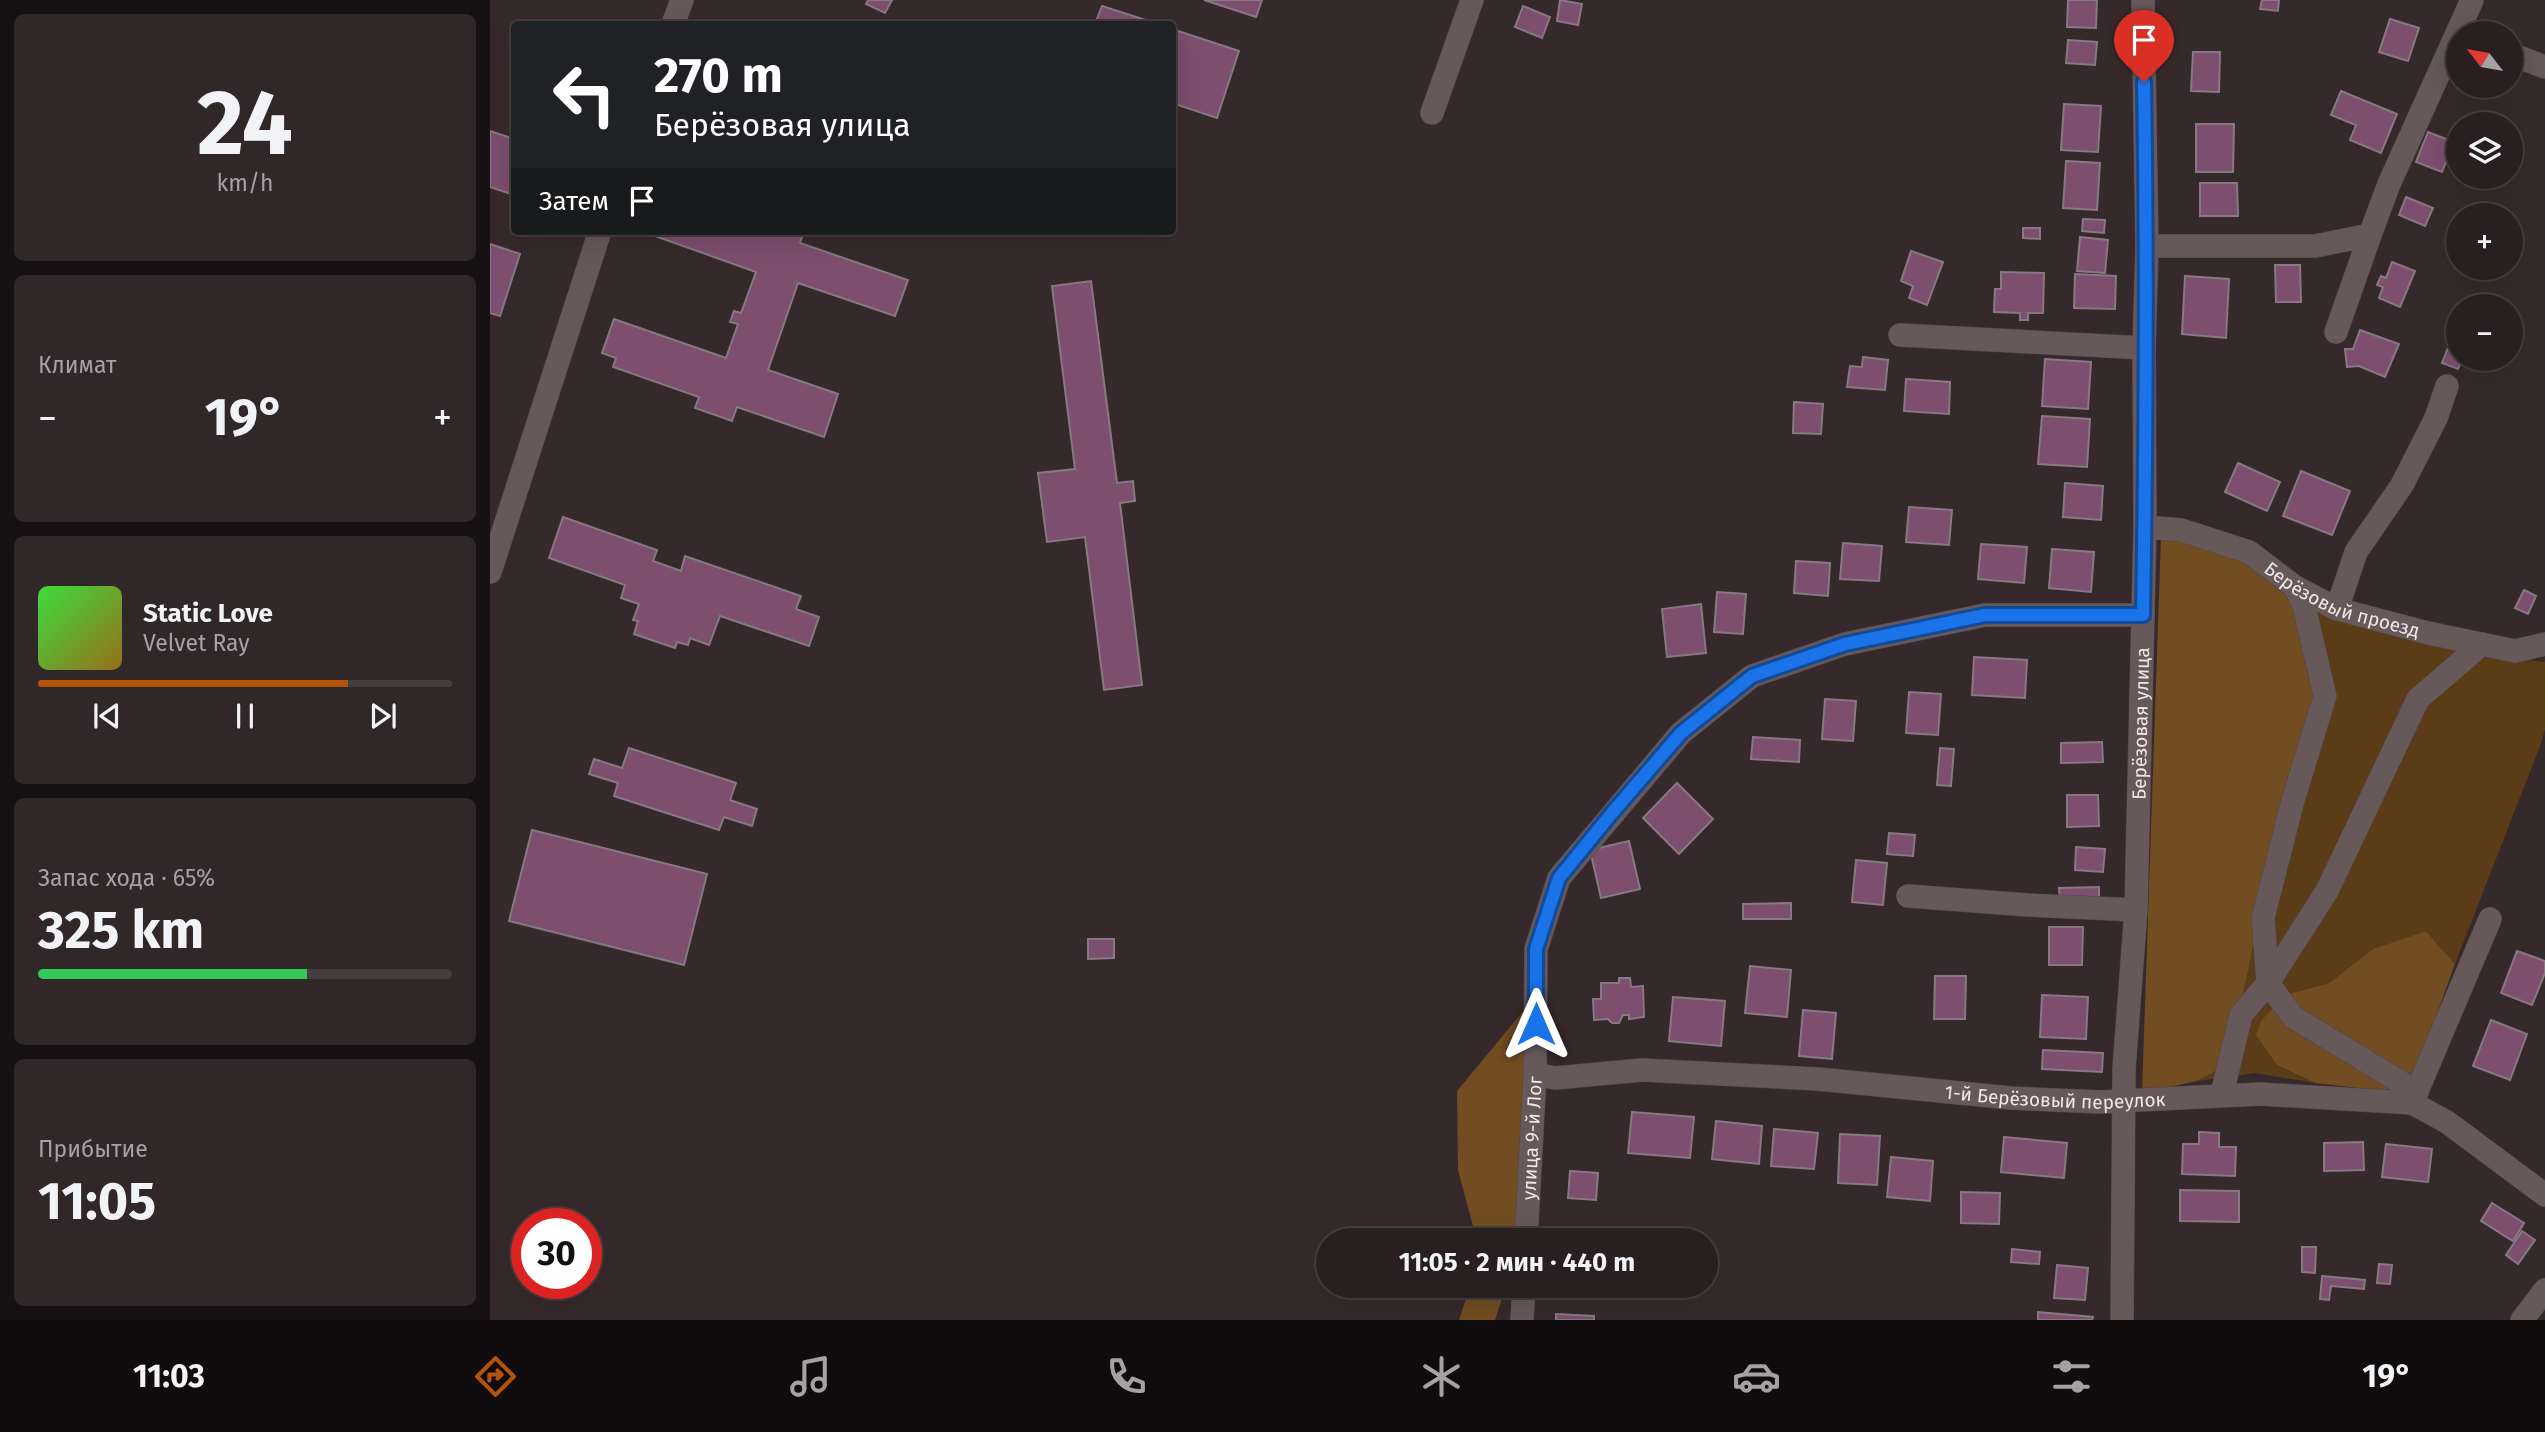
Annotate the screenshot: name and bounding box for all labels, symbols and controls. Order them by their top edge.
pin [2114,10,2174,82]
icon: arrive [2125,21,2163,59]
north arrow [2446,21,2524,98]
map controls [2446,21,2523,371]
text: 270 m [654,46,783,105]
icon: left [539,49,630,140]
text: 24 [197,69,293,178]
text: Берёзовая улица [654,106,911,144]
button: layers [2446,112,2523,189]
text: km/h [217,169,273,197]
icon: arrive [623,182,661,220]
text: Затем [539,186,609,217]
button: + [2446,203,2523,280]
button: − [2446,294,2523,371]
text: Климат [38,351,116,379]
text: 19° [205,386,285,449]
text: − [38,395,57,441]
text: + [433,395,452,441]
street label: Берёзовый проезд [2260,557,2422,642]
text: Static Love [143,598,273,629]
text: Velvet Ray [143,629,250,657]
street label: Берёзовая улица [2128,647,2154,800]
icon: previous [88,697,126,735]
icon: pause [226,697,264,735]
icon: next [364,697,402,735]
text: Запас хода · 65% [38,864,215,892]
text: 325 km [38,899,204,962]
position arrow [1499,987,1573,1061]
street label: улица 9-й Лог [1517,1075,1547,1201]
street label: 1-й Берёзовый переулок [1944,1081,2166,1114]
text: Прибытие [38,1135,148,1163]
text: 11:05 [38,1170,156,1233]
speed limit sign: 30 [511,1208,602,1299]
text: 11:05 · 2 мин · 440 m [1399,1247,1635,1278]
icon: directions [471,1352,520,1401]
icon: music [786,1352,835,1401]
icon: phone [1102,1352,1151,1401]
icon: climate [1417,1352,1466,1401]
icon: car [1732,1352,1781,1401]
icon: filters [2047,1352,2096,1401]
text: 11:03 [133,1357,205,1395]
text: 19° [2362,1357,2412,1395]

